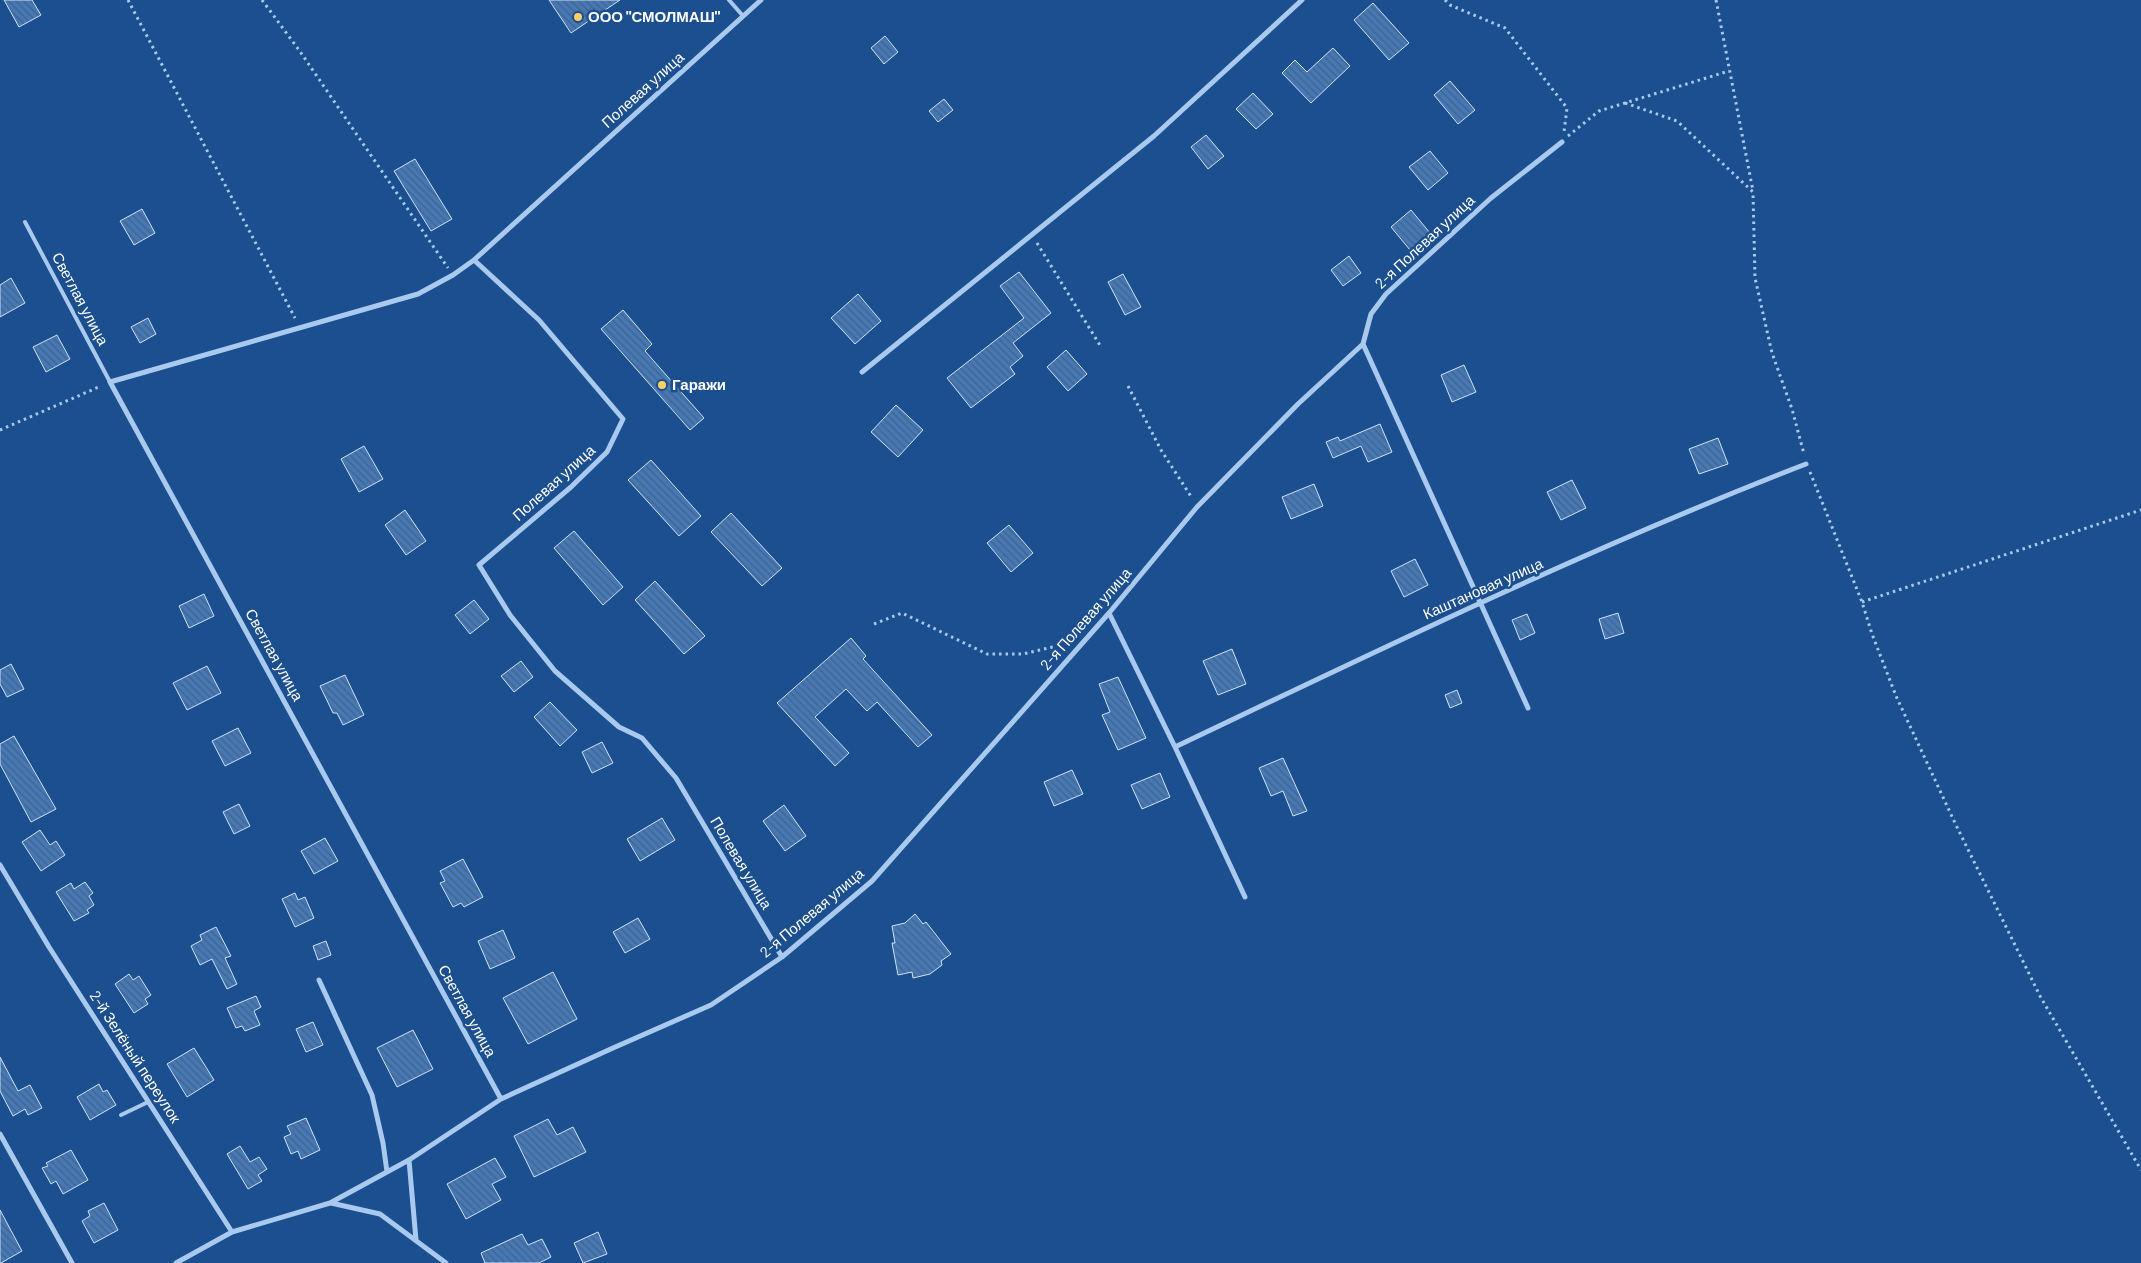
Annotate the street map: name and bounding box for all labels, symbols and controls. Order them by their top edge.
place label: ООО "СМОЛМАШ" [588,7,721,25]
marker: ООО "СМОЛМАШ" [572,11,584,23]
street label: Полевая улица [598,47,688,131]
street label: 2-я Полевая улица [1371,190,1478,292]
street label: Светлая улица [49,249,113,349]
place label: Гаражи [672,375,726,393]
marker: Гаражи [656,379,668,391]
street label: Полевая улица [509,440,599,524]
street label: Каштановая улица [1420,553,1546,623]
street label: 2-я Полевая улица [1036,563,1135,673]
street label: Светлая улица [242,605,308,704]
street label: Полевая улица [707,813,777,912]
street label: 2-я Полевая улица [756,863,867,961]
street label: Светлая улица [435,961,501,1060]
street label: 2-й Зелёный переулок [86,987,185,1126]

